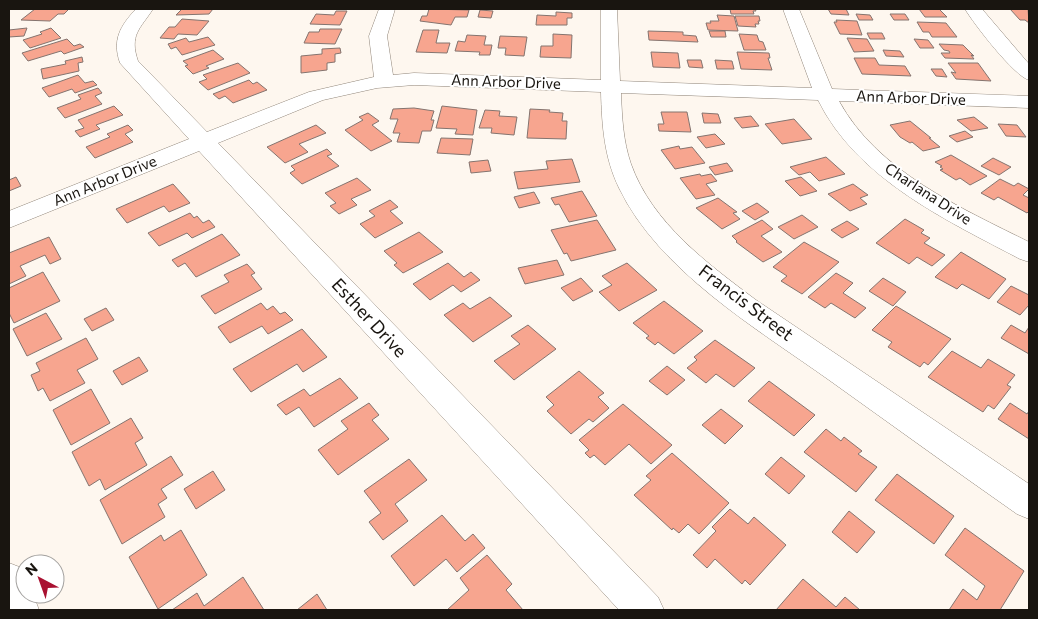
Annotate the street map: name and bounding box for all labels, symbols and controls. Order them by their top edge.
street label: Ann Arbor Drive [451,70,561,92]
street label: Ann Arbor Drive [856,86,966,108]
street label: Ann Arbor Drive [50,151,159,209]
street label: Charlana Drive [882,158,975,228]
street label: Francis Street [695,259,798,345]
street label: Esther Drive [328,273,412,361]
north arrow [15,554,65,604]
text: N [22,559,41,579]

